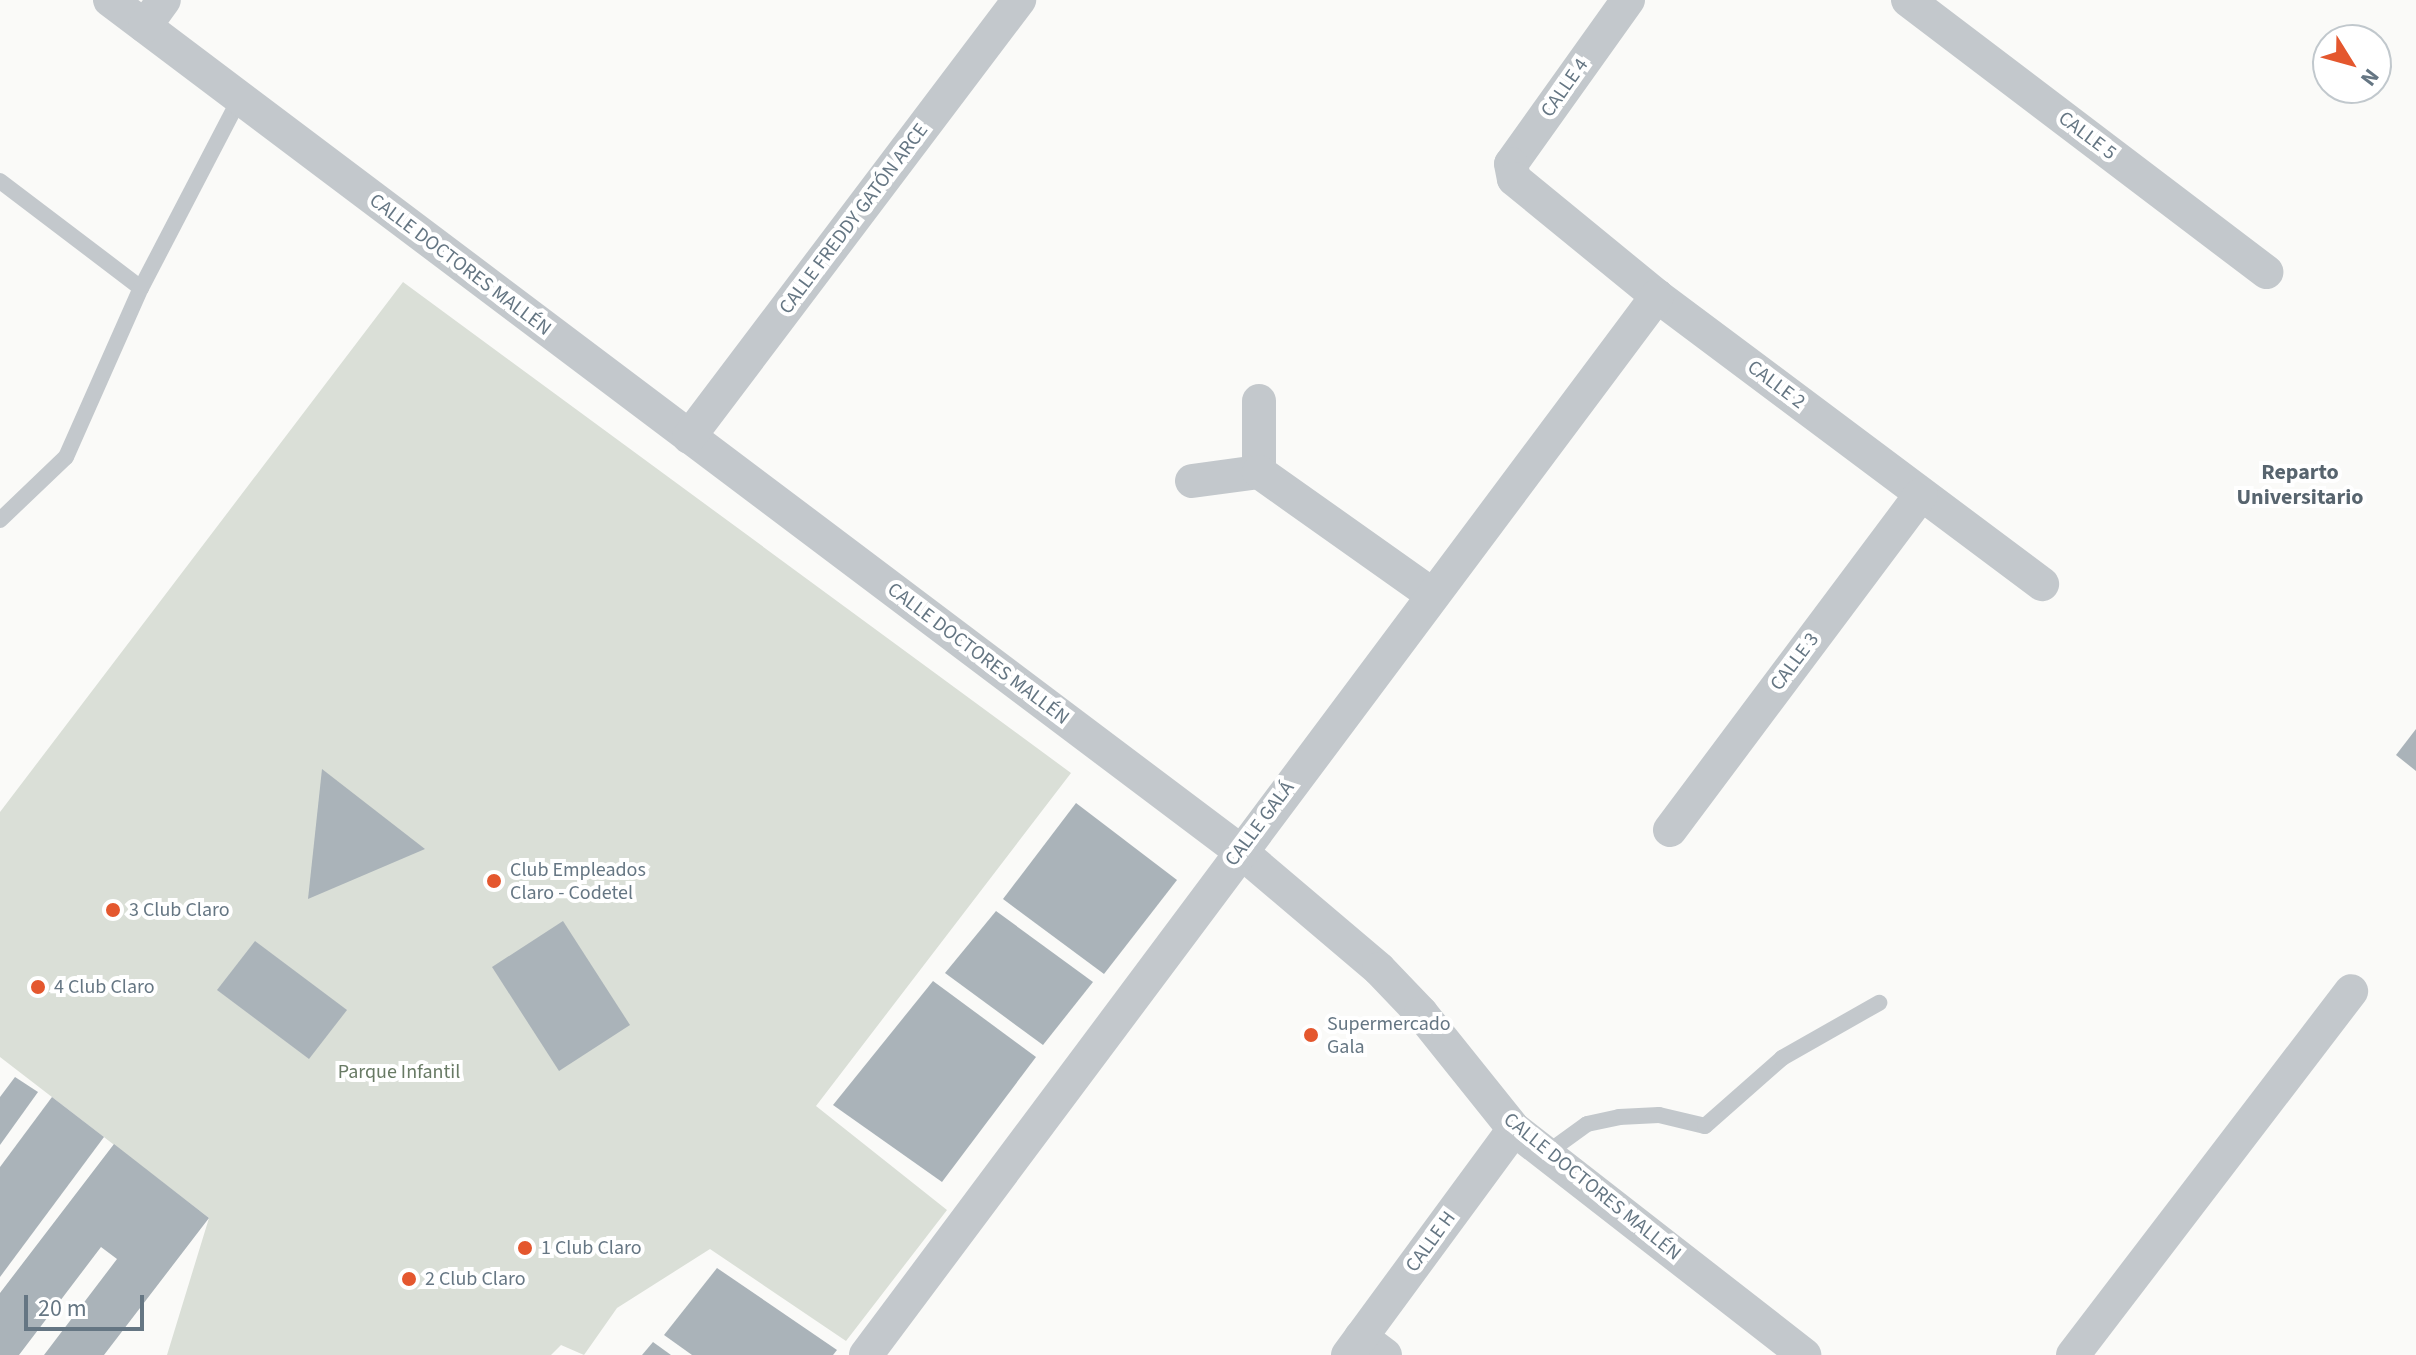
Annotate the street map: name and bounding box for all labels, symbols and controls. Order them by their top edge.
north arrow [2312,24,2392,104]
street label: CALLE 4 [1536,54,1594,122]
text: N [2352,62,2387,93]
street label: CALLE 5 [2053,106,2121,166]
street label: CALLE FREDDY GATÓN ARCE [774,119,934,319]
street label: CALLE DOCTORES MALLÉN [364,189,556,341]
street label: CALLE 2 [1742,355,1810,415]
district label: Reparto Universitario [2236,459,2364,510]
street label: CALLE DOCTORES MALLÉN [882,578,1074,730]
street label: CALLE 3 [1765,628,1825,696]
street label: CALLE GALÁ [1220,777,1300,871]
place label: Club Empleados Claro - Codetel [510,858,646,905]
marker: Club Empleados Claro - Codetel [485,872,503,890]
place label: 3 Club Claro [129,898,230,922]
marker: 3 Club Claro [104,901,122,919]
place label: 4 Club Claro [54,975,155,999]
marker: 4 Club Claro [29,978,47,996]
place label: Supermercado Gala [1327,1012,1451,1059]
marker: Supermercado Gala [1302,1026,1320,1044]
park label: Parque Infantil [338,1060,460,1084]
street label: CALLE DOCTORES MALLÉN [1498,1108,1686,1266]
street label: CALLE H [1401,1207,1461,1277]
place label: 1 Club Claro [541,1236,642,1260]
marker: 1 Club Claro [516,1239,534,1257]
place label: 2 Club Claro [425,1267,526,1291]
marker: 2 Club Claro [400,1270,418,1288]
scale bar [28,1279,148,1329]
text: 20 m [38,1291,87,1326]

